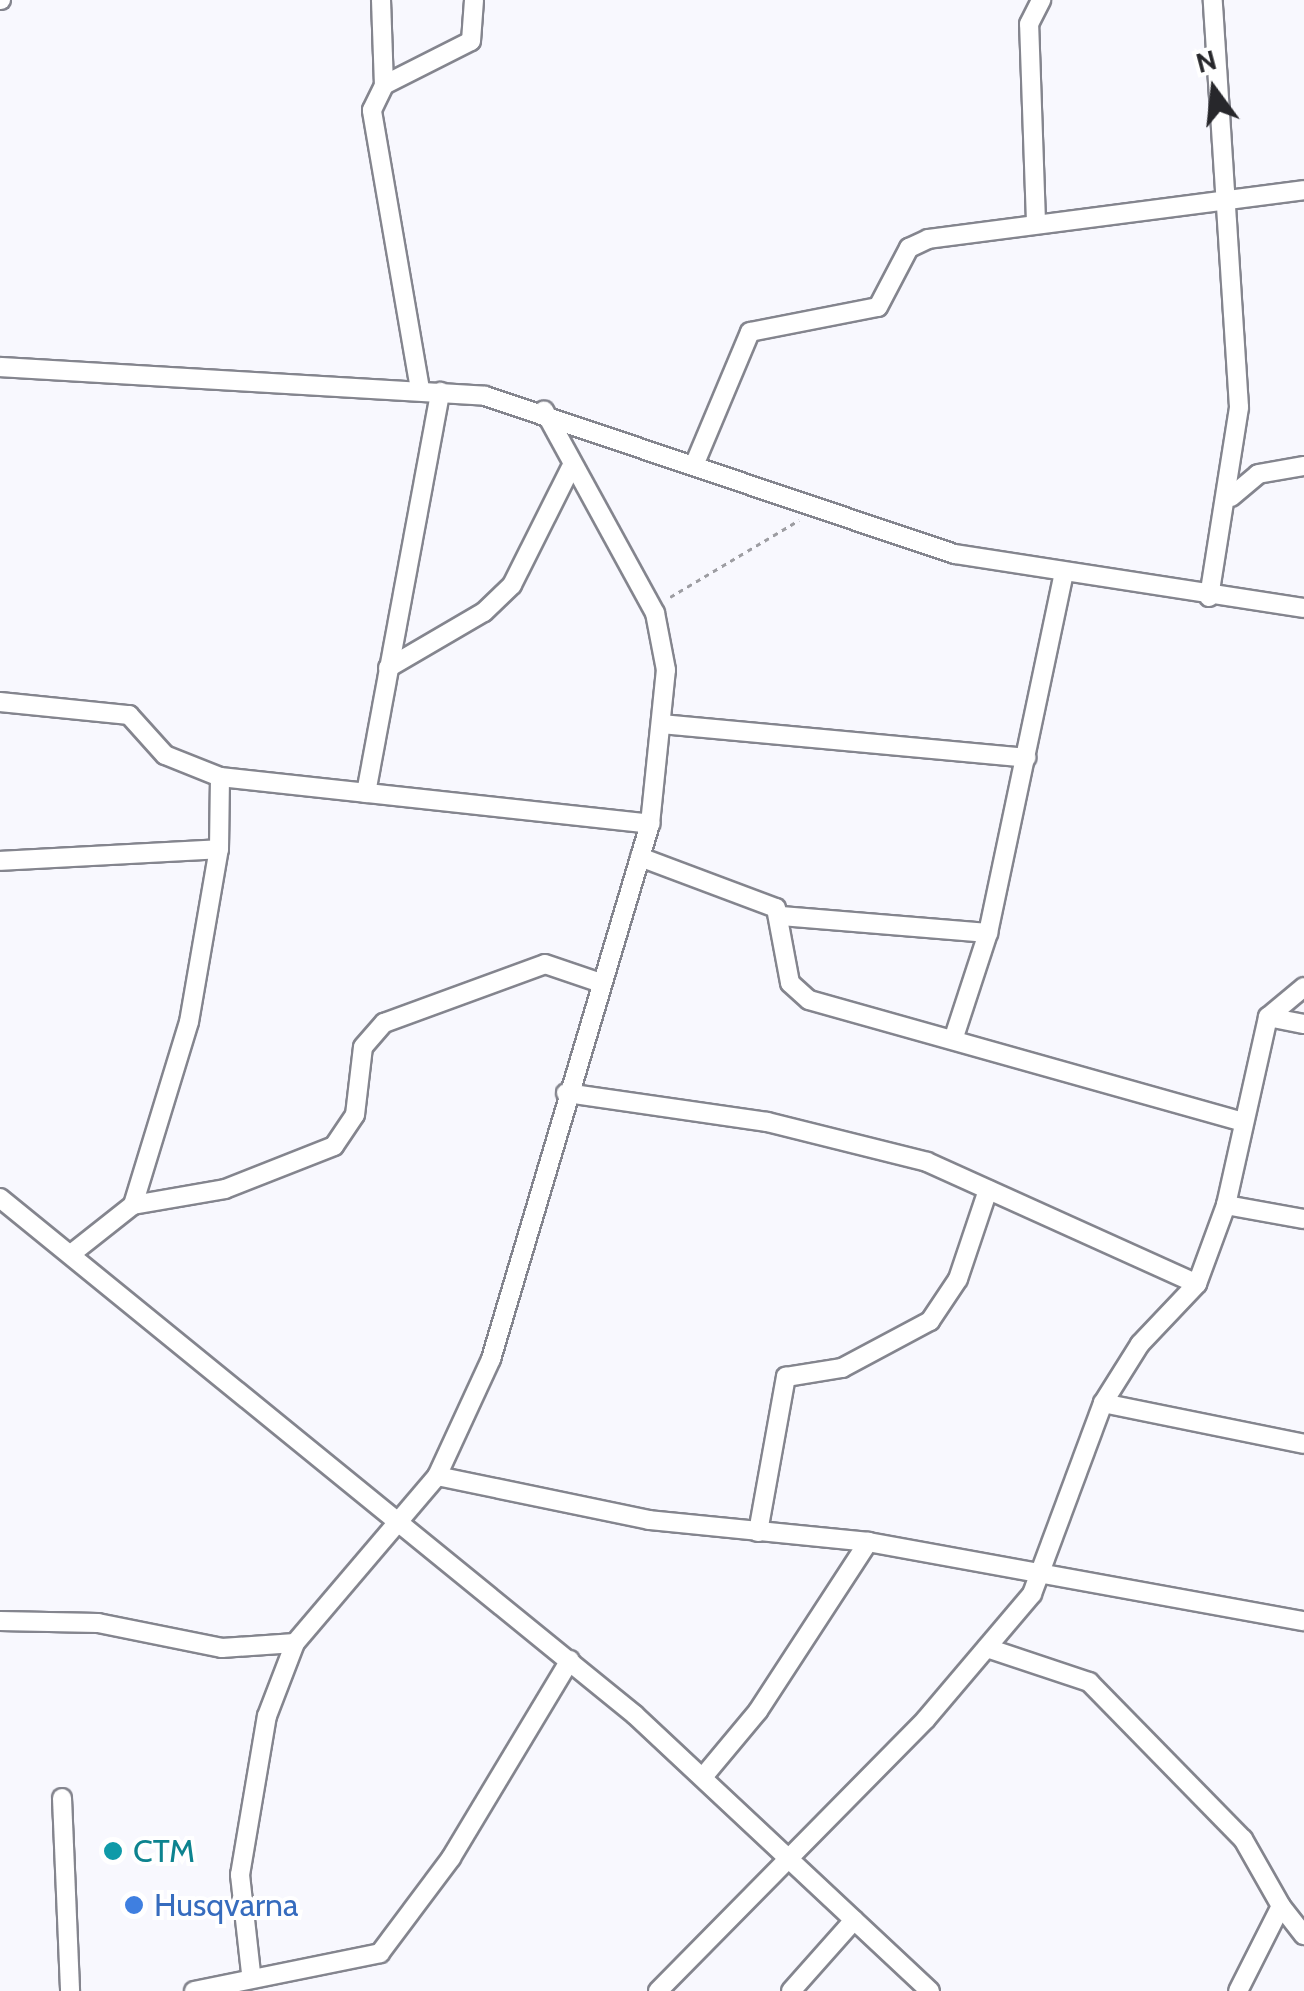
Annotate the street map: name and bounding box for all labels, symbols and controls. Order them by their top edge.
north arrow [1164,40,1264,140]
text: N [1192,42,1220,80]
place label: CTM [133,1832,195,1870]
marker: CTM [102,1840,124,1862]
place label: Husqvarna [154,1886,298,1924]
marker: Husqvarna [123,1894,145,1916]

